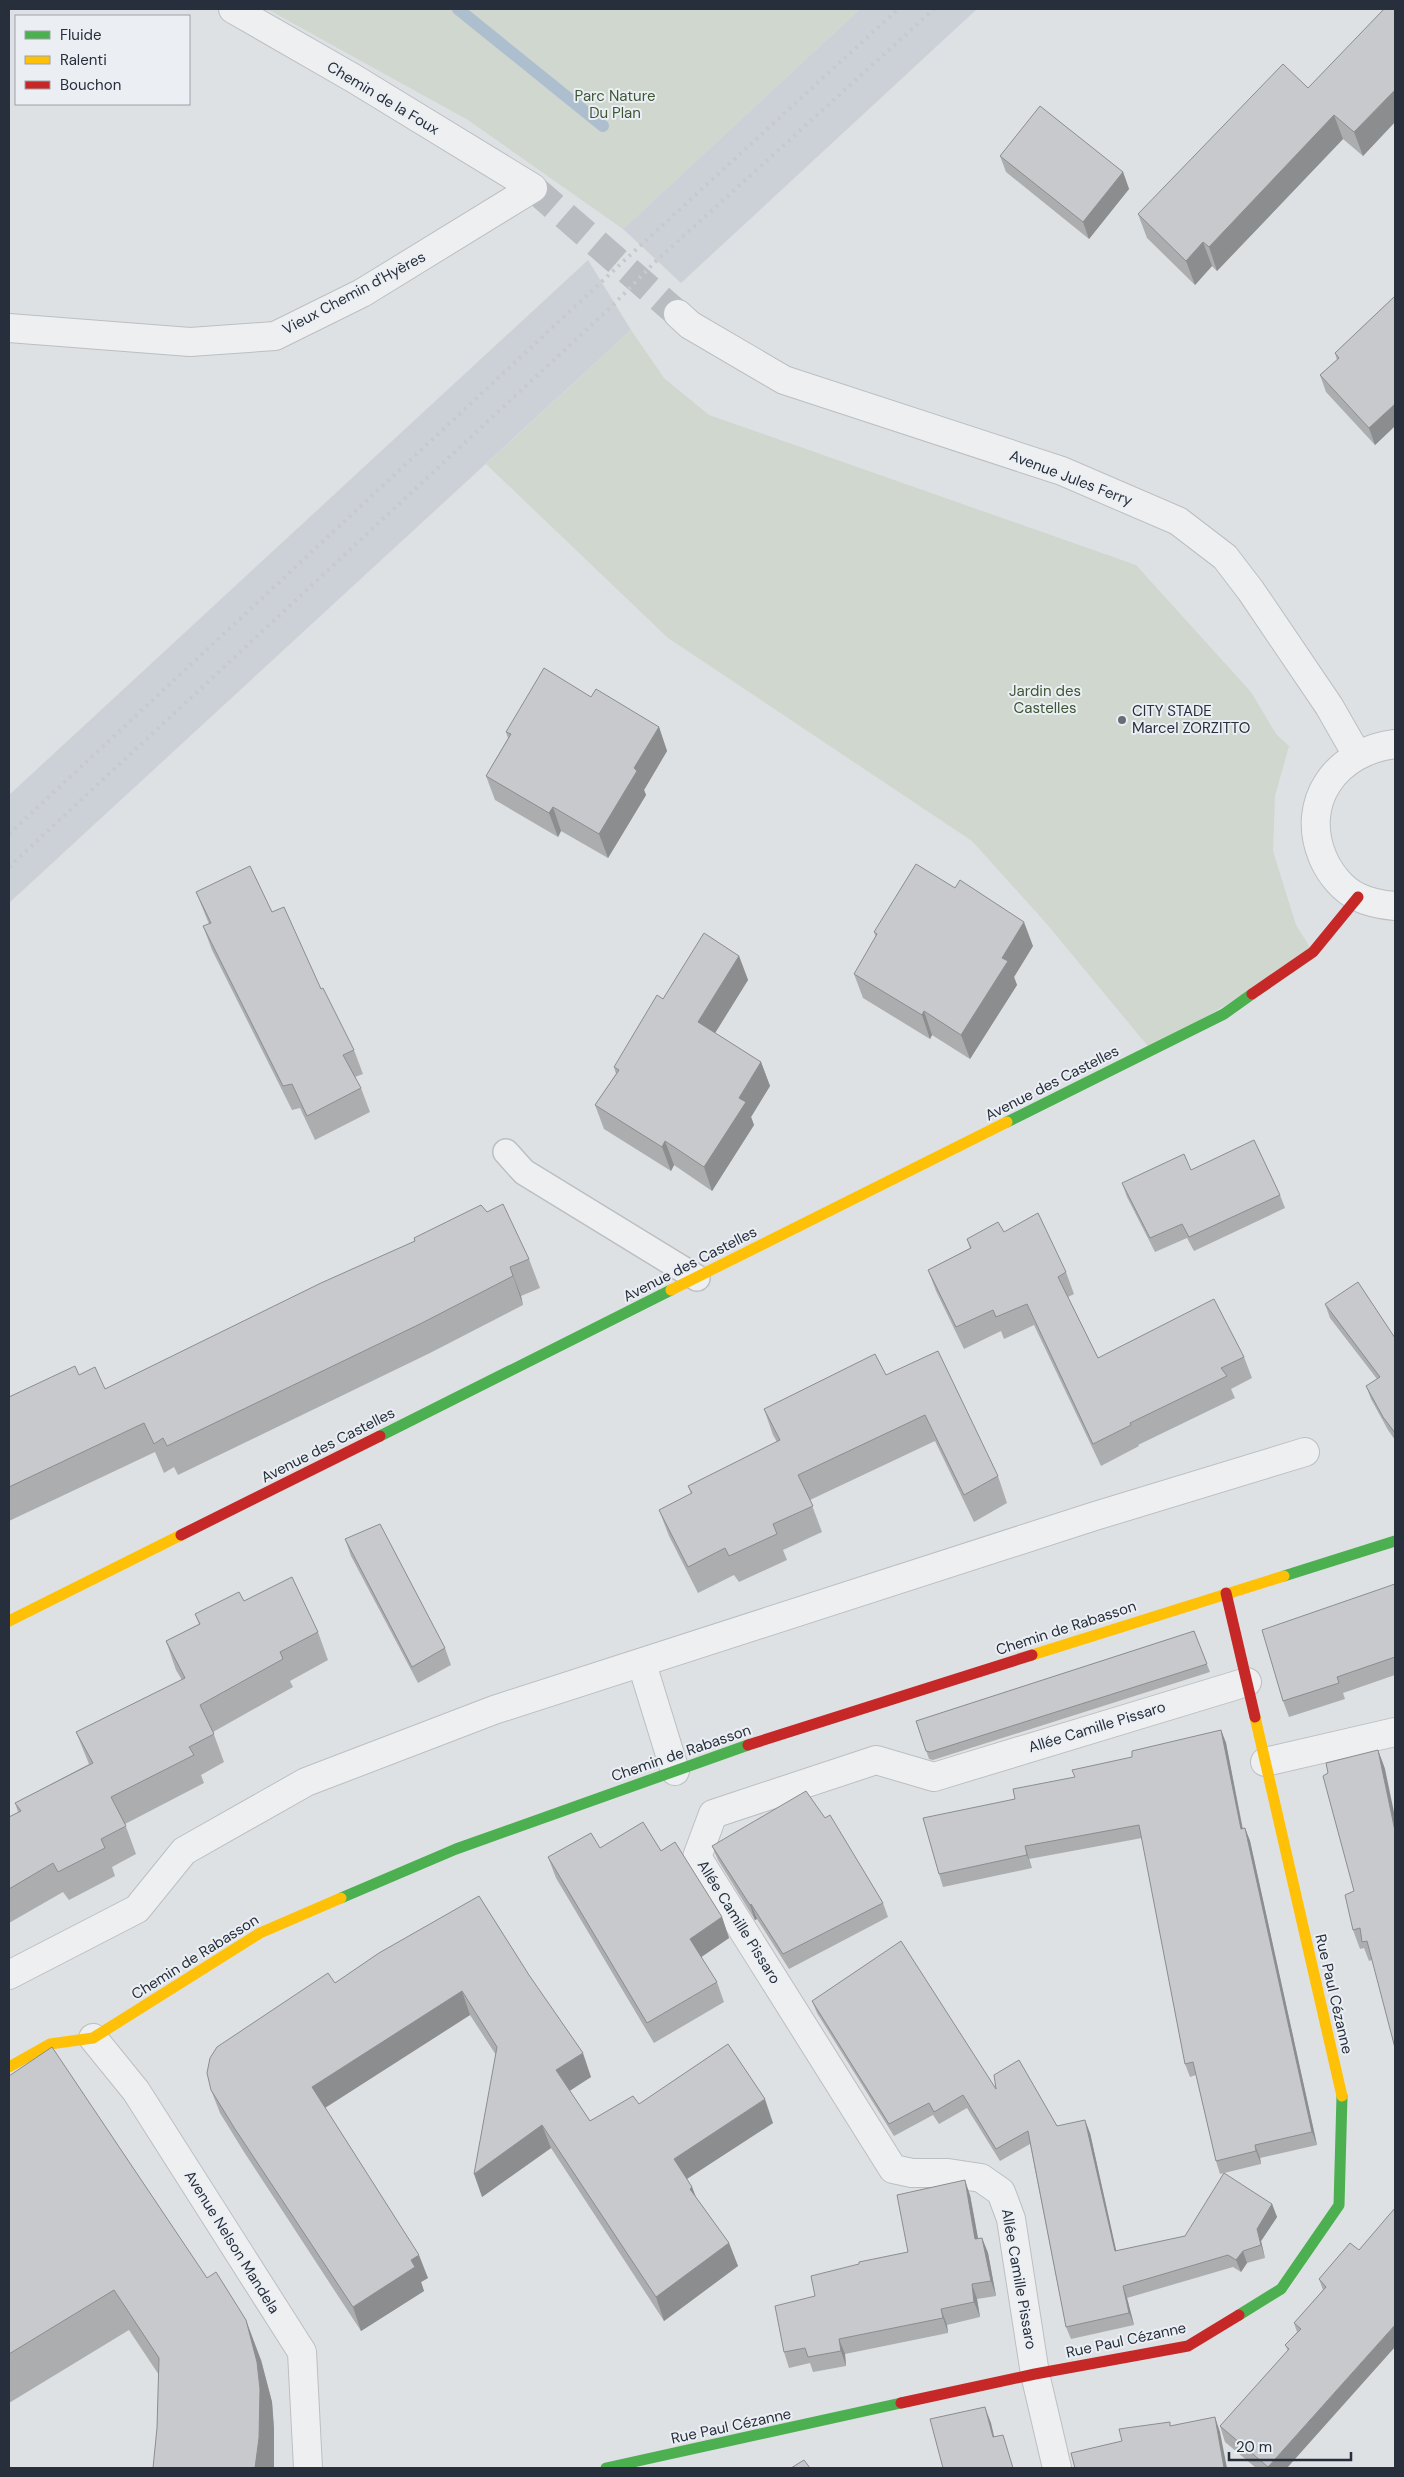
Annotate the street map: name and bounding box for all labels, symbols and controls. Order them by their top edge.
legend [15,15,190,105]
text: Fluide [60,25,102,45]
text: Ralenti [60,50,107,70]
street label: Chemin de la Foux [323,57,443,140]
text: Bouchon [60,75,121,95]
park label: Parc Nature Du Plan [575,86,655,123]
street label: Vieux Chemin d'Hyères [279,247,429,339]
street label: Avenue Jules Ferry [1007,445,1136,511]
park label: Jardin des Castelles [1009,681,1081,718]
place label: CITY STADE Marcel ZORZITTO [1132,701,1250,738]
marker: CITY STADE Marcel ZORZITTO [1116,714,1128,726]
street label: Avenue des Castelles [982,1041,1122,1125]
street label: Avenue des Castelles [620,1222,760,1306]
street label: Avenue des Castelles [258,1403,398,1487]
street label: Chemin de Rabasson [993,1596,1139,1660]
street label: Allée Camille Pissaro [1026,1697,1168,1757]
street label: Chemin de Rabasson [609,1720,753,1786]
street label: Allée Camille Pissaro [693,1856,785,1988]
street label: Chemin de Rabasson [128,1910,262,2004]
street label: Rue Paul Cézanne [1310,1932,1358,2056]
street label: Avenue Nelson Mandela [180,2167,284,2317]
street label: Allée Camille Pissaro [997,2207,1041,2351]
street label: Rue Paul Cézanne [1064,2317,1188,2363]
street label: Rue Paul Cézanne [669,2403,793,2449]
scale bar [1229,2430,1352,2462]
text: 20 m [1236,2437,1272,2457]

